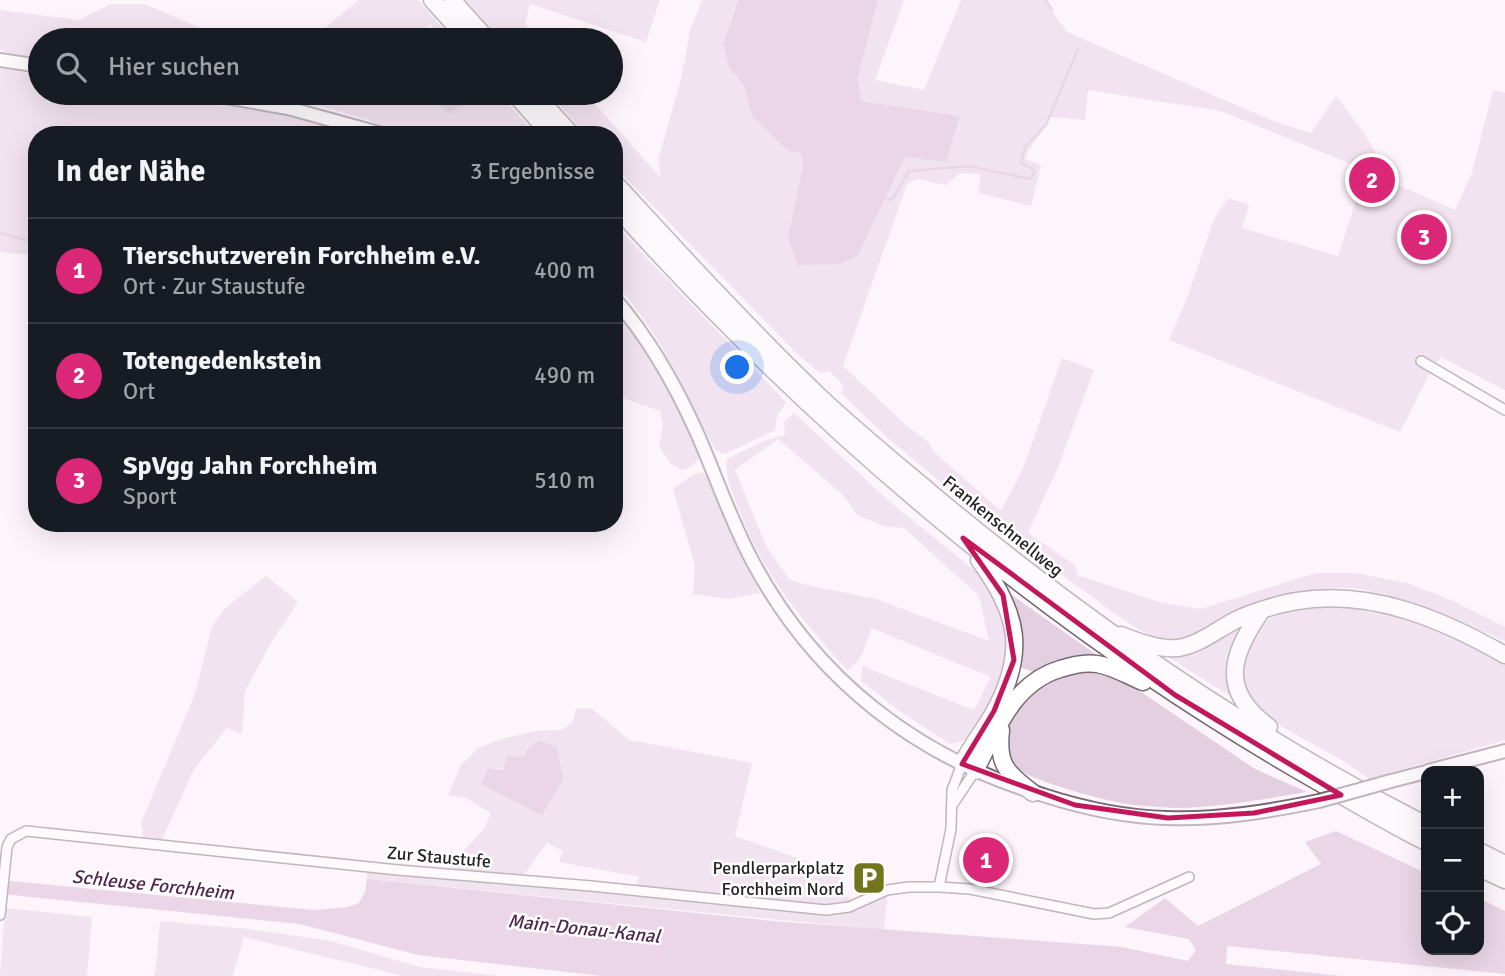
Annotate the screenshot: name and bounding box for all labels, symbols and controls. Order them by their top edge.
search box [28,28,623,105]
icon: search [52,48,90,86]
text: Hier suchen [108,51,240,83]
text: In der Nähe [56,153,205,190]
pin: 2 [1349,154,1395,206]
text: 3 Ergebnisse [470,157,595,186]
pin: 3 [1401,211,1447,263]
text: Tierschutzverein Forchheim e.V. [123,240,481,272]
text: 1 [73,256,85,285]
text: 400 m [534,256,595,285]
text: Ort · Zur Staustufe [123,272,305,301]
text: Totengedenkstein [123,345,322,377]
your location [720,350,754,384]
text: 2 [73,361,85,390]
text: 490 m [534,361,595,390]
text: Ort [123,377,155,406]
text: SpVgg Jahn Forchheim [123,450,377,482]
text: 3 [73,466,85,495]
text: 510 m [534,466,595,495]
street label: Frankenschnellweg [938,471,1068,581]
text: Sport [123,482,177,511]
map controls [1421,766,1484,955]
button: + [1421,766,1484,829]
button: − [1421,829,1484,892]
pin: 1 [963,834,1009,886]
street label: Zur Staustufe [386,841,492,873]
place label: Pendlerparkplatz Forchheim Nord [712,857,844,900]
parking icon: Pendlerparkplatz Forchheim Nord [850,859,888,897]
water label: Schleuse Forchheim [71,865,236,906]
button: locate [1421,892,1484,955]
water label: Main-Donau-Kanal [507,909,663,949]

